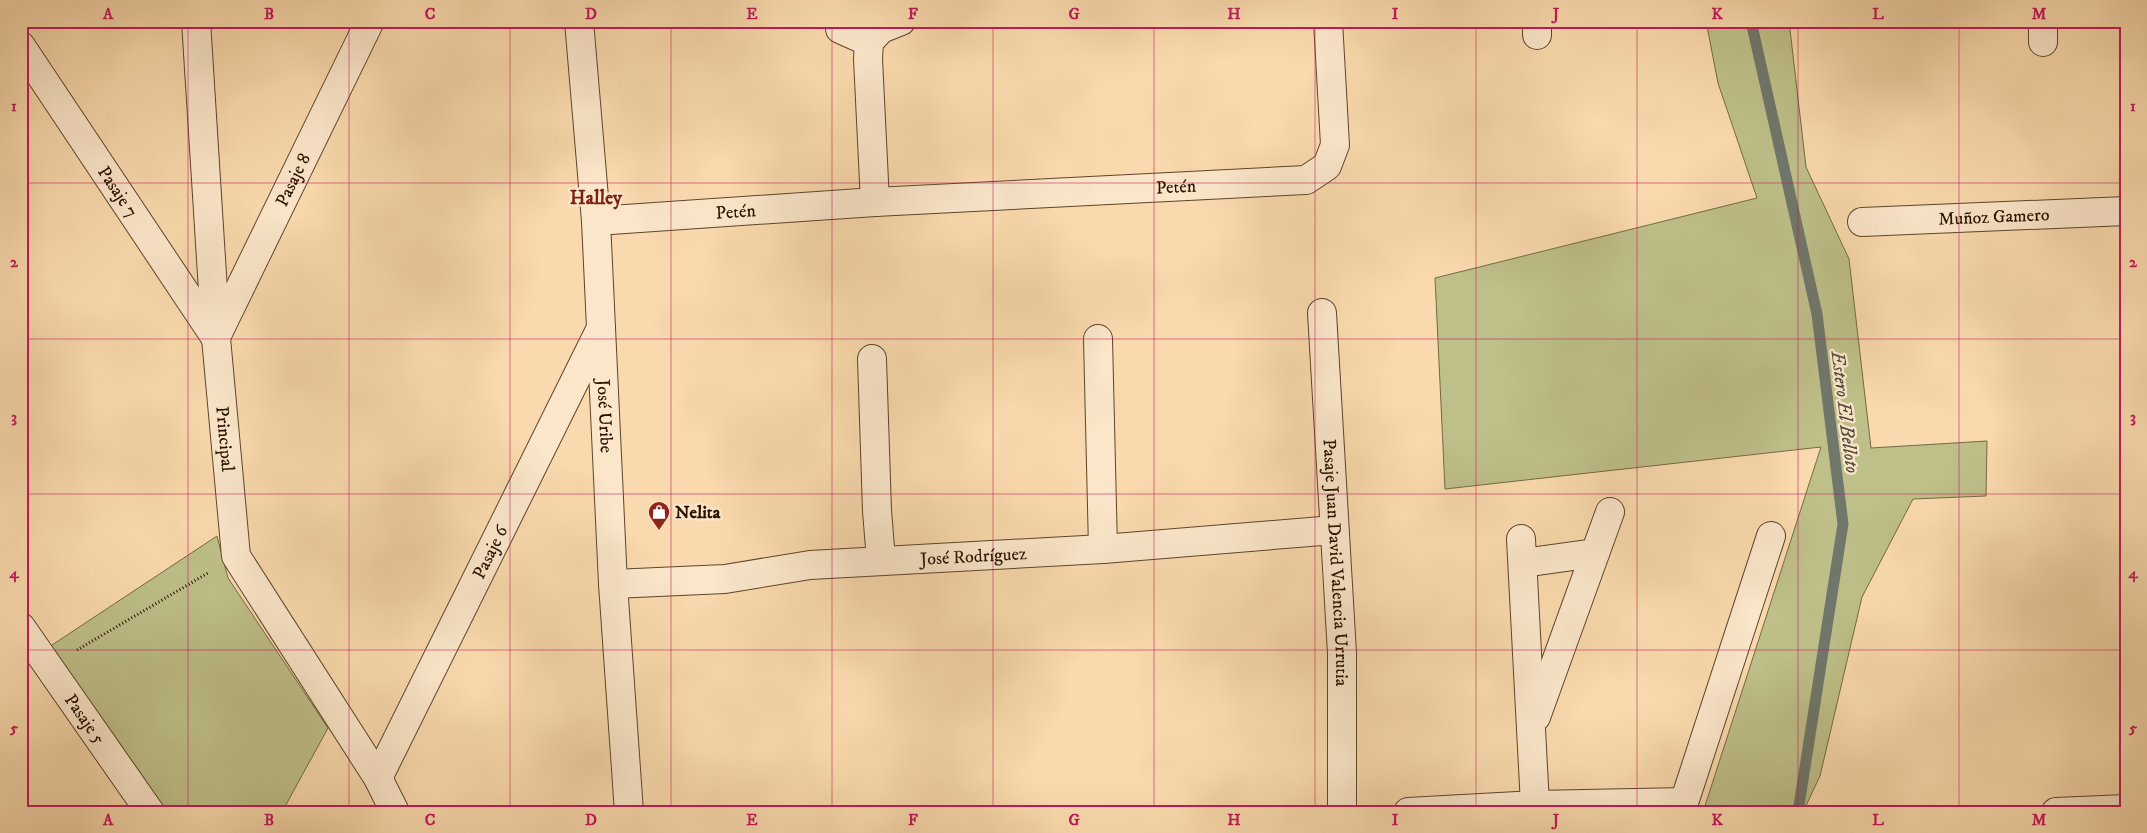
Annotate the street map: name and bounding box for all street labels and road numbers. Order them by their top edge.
street label: Pasaje 8 [271,150,316,210]
street label: Pasaje 7 [92,162,142,222]
street label: Petén [1155,176,1197,200]
street label: Petén [715,200,757,225]
street label: Muñoz Gamero [1938,204,2050,231]
street label: José Uribe [591,377,617,453]
street label: Principal [210,405,238,473]
street label: Pasaje Juan David Valencia Urrutia [1317,438,1352,687]
street label: Pasaje 6 [468,522,514,583]
street label: José Rodríguez [918,543,1028,571]
street label: Pasaje 5 [59,690,109,749]

